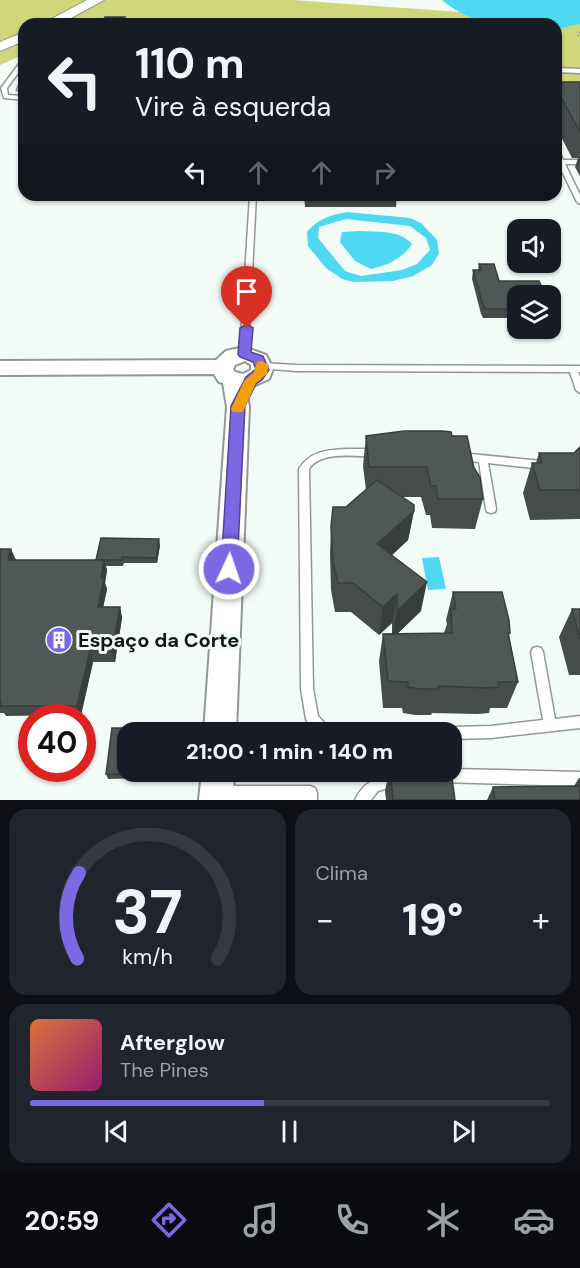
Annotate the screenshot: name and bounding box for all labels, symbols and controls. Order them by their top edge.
text: 110 m [135,36,245,91]
icon: left [36,42,114,120]
text: Vire à esquerda [135,89,331,124]
icon: left [179,156,212,189]
icon: ahead [242,156,275,189]
icon: ahead [305,156,338,189]
icon: right [368,156,401,189]
map controls [507,219,561,339]
button: sound [507,219,561,273]
pin [221,266,272,328]
icon: arrive [230,275,263,308]
button: layers [507,285,561,339]
position arrow [197,537,261,601]
building icon: Espaço da Corte [44,625,74,655]
place label: Espaço da Corte [78,627,239,653]
speed limit sign: 40 [18,704,96,782]
text: 21:00 · 1 min · 140 m [186,737,393,766]
text: Clima [316,860,368,886]
text: 37 [112,871,183,952]
text: 19° [402,890,464,949]
text: − [316,898,334,941]
text: + [532,898,550,941]
text: km/h [122,943,173,971]
text: Afterglow [120,1028,225,1057]
text: The Pines [120,1057,209,1083]
icon: previous [100,1115,133,1148]
icon: pause [273,1115,306,1148]
icon: next [447,1115,480,1148]
icon: directions [148,1199,190,1241]
icon: music [240,1199,282,1241]
icon: phone [331,1199,373,1241]
icon: climate [422,1199,464,1241]
icon: car [513,1199,555,1241]
text: 20:59 [25,1203,99,1238]

